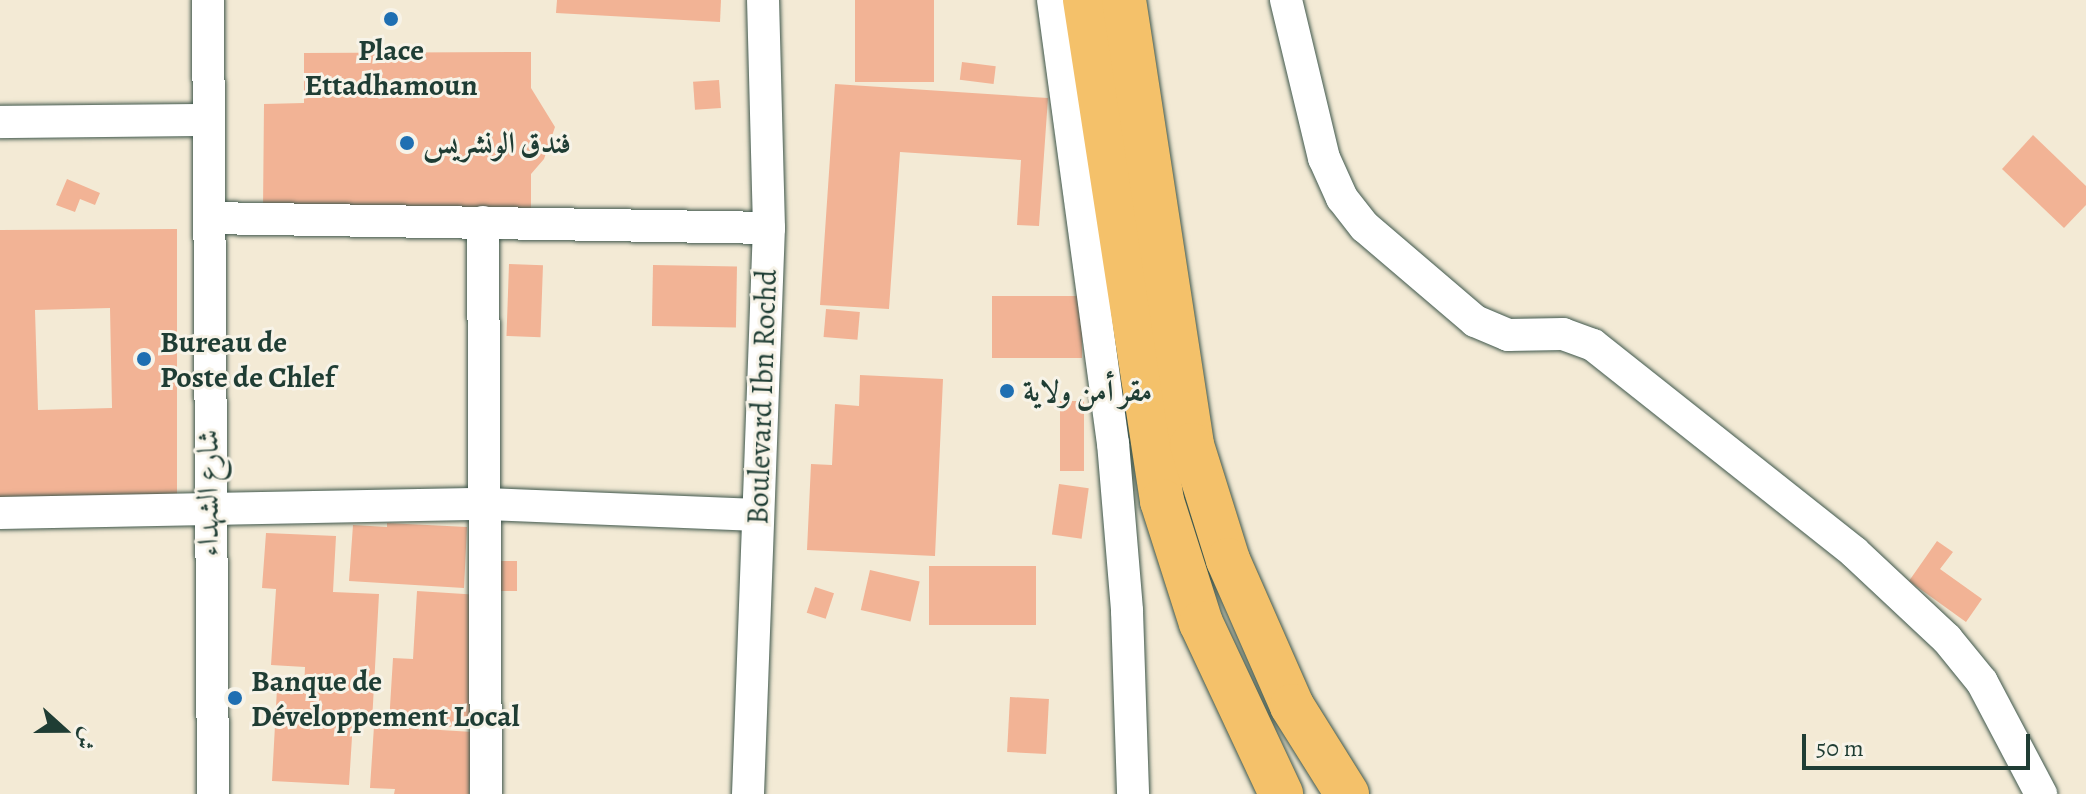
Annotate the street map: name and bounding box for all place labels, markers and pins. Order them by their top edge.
marker: Place Ettadhamoun [382,10,400,28]
place label: Place Ettadhamoun [304,32,478,102]
place label: فندق الونشريس [423,125,571,161]
marker: فندق الونشريس [398,134,416,152]
place label: Bureau de Poste de Chlef [160,324,335,394]
marker: Bureau de Poste de Chlef [135,350,153,368]
place label: مقر أمن ولاية [1023,373,1152,409]
marker: مقر أمن ولاية [998,382,1016,400]
place label: Banque de Développement Local [251,663,520,734]
marker: Banque de Développement Local [226,689,244,707]

